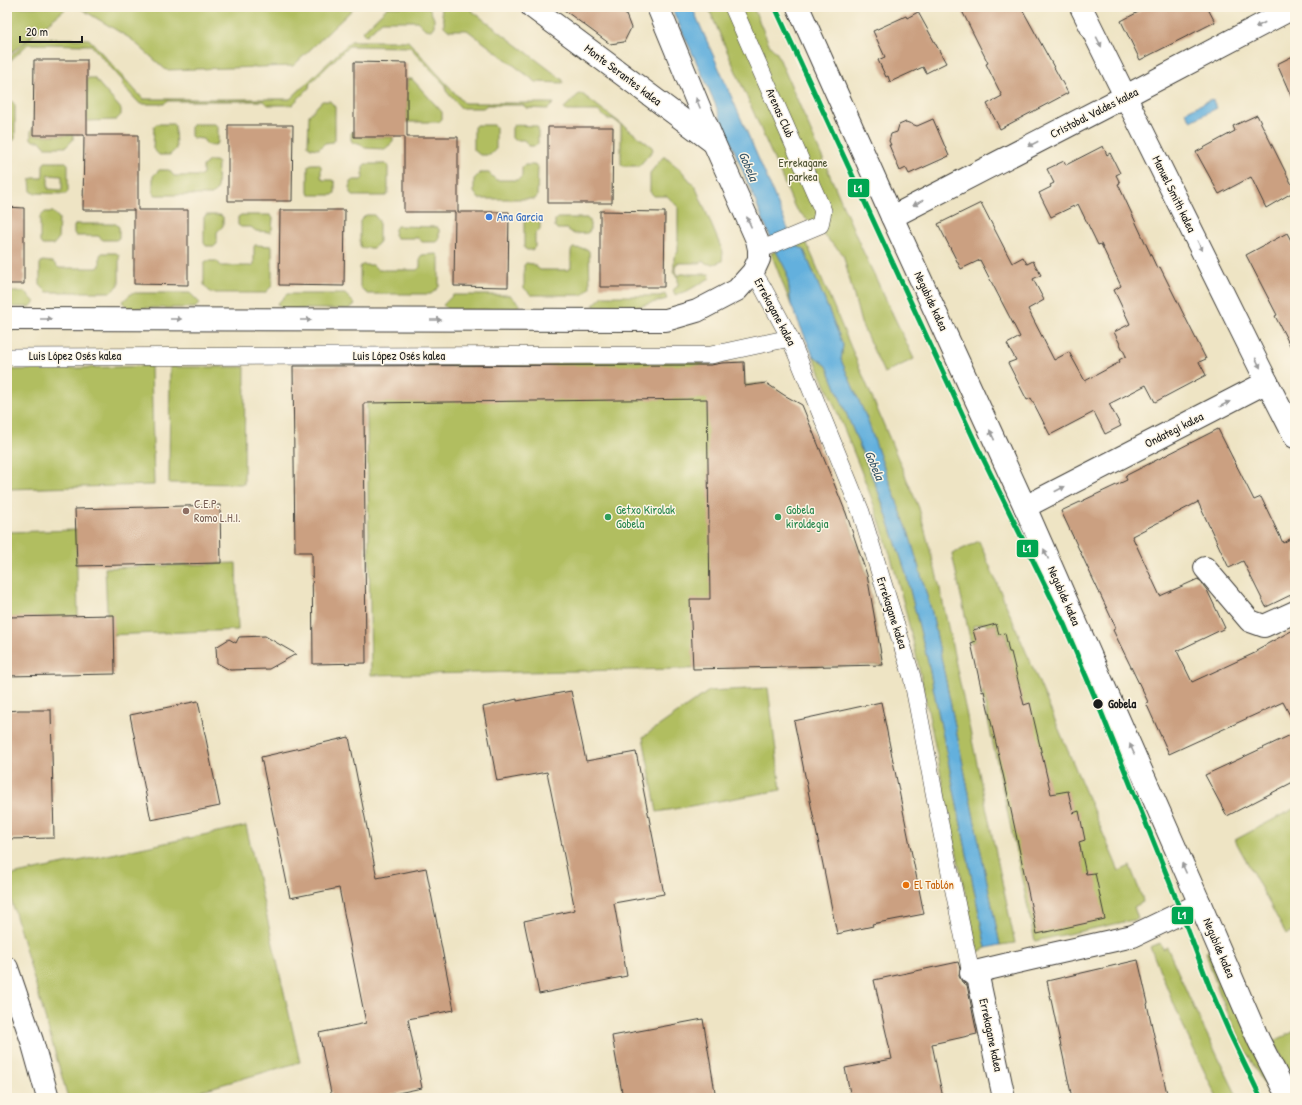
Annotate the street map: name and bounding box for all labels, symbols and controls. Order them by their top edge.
scale bar [20,18,82,44]
one-way arrow [1255,22,1266,29]
text: 20 m [26,23,48,40]
one-way arrow [1095,36,1102,48]
street label: Monte Serantes kalea [581,40,666,109]
street label: Cristobal Valdes kalea [1047,83,1141,142]
street label: Arenas Club [762,85,799,140]
one-way arrow [694,96,700,108]
one-way arrow [1028,141,1039,147]
water label: Gobela [735,148,764,185]
street label: Manuel Smith kalea [1149,153,1201,235]
park label: Errekagane parkea [778,154,828,185]
line badge: L1 [847,178,870,198]
text: L1 [854,181,862,195]
one-way arrow [912,200,924,206]
place label: Ana Garcia [497,208,543,225]
marker: Ana Garcia [484,212,494,222]
one-way arrow [746,217,752,228]
one-way arrow [1197,240,1203,252]
street label: Negubide kalea [910,268,953,333]
street label: Errekagane kalea [750,275,801,349]
one-way arrow [40,316,53,322]
one-way arrow [170,316,183,322]
one-way arrow [300,317,313,323]
one-way arrow [430,317,443,323]
street label: Luis López Osés kalea [29,347,121,364]
street label: Luis López Osés kalea [353,347,445,364]
one-way arrow [1255,357,1261,368]
one-way arrow [1219,400,1231,407]
street label: Ondategi kalea [1142,407,1206,452]
one-way arrow [989,429,995,441]
water label: Gobela [861,447,890,484]
one-way arrow [1054,486,1066,492]
place label: C.E.P. Romo L.H.I. [194,495,241,526]
place label: Getxo Kirolak Gobela [616,501,675,532]
place label: Gobela kiroldegia [786,501,829,532]
marker: C.E.P. Romo L.H.I. [181,506,191,516]
marker: Getxo Kirolak Gobela [603,512,613,522]
marker: Gobela kiroldegia [773,512,783,522]
line badge: L1 [1016,539,1039,558]
text: L1 [1023,541,1031,555]
one-way arrow [1042,547,1048,559]
street label: Negubide kalea [1044,563,1085,629]
street label: Errekagane kalea [873,575,912,651]
place label: Gobela [1108,695,1137,712]
marker: Gobela [1091,697,1105,711]
one-way arrow [1129,744,1135,755]
one-way arrow [1181,863,1187,874]
place label: El Tablón [914,876,954,893]
marker: El Tablón [901,880,911,890]
line badge: L1 [1171,906,1194,925]
text: L1 [1178,908,1186,922]
street label: Negubide kalea [1199,915,1240,981]
street label: Errekagane kalea [975,997,1008,1073]

